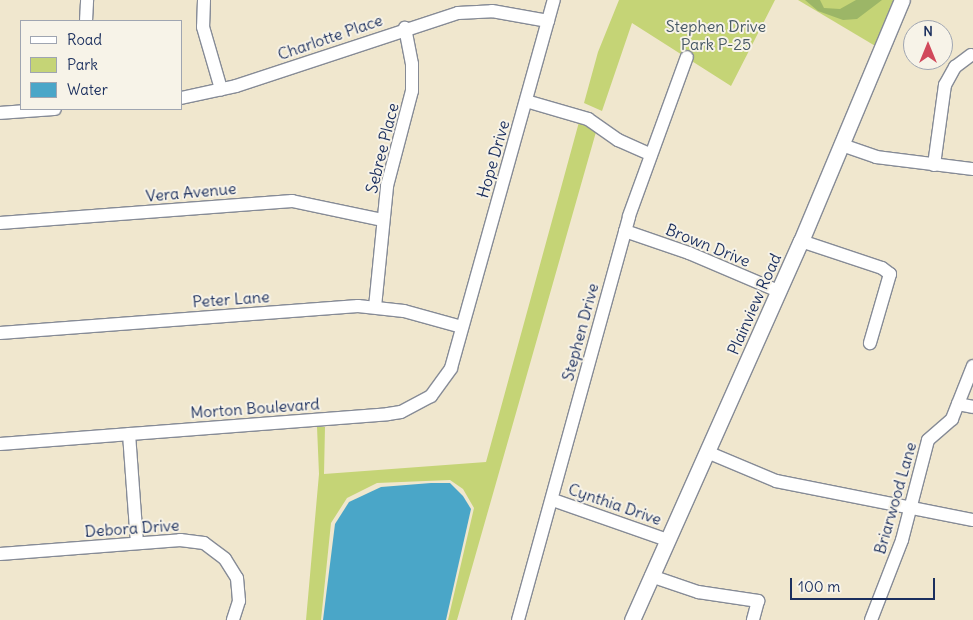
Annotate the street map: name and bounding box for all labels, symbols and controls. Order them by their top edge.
street label: Charlotte Place [275,10,385,64]
park label: Stephen Drive Park P-25 [666,16,766,54]
legend [20,20,182,110]
north arrow [903,20,953,70]
text: N [923,22,933,40]
text: Road [67,30,102,49]
text: Park [67,55,98,74]
text: Water [67,80,108,99]
street label: Sebree Place [362,101,402,195]
street label: Hope Drive [473,118,513,200]
street label: Vera Avenue [145,178,237,206]
street label: Brown Drive [663,219,753,271]
street label: Plainview Road [723,250,785,358]
street label: Stephen Drive [558,281,602,383]
street label: Peter Lane [192,287,270,311]
street label: Morton Boulevard [190,394,320,422]
street label: Briarwood Lane [870,440,920,556]
street label: Cynthia Drive [566,479,664,529]
street label: Debora Drive [84,515,180,541]
scale bar [793,568,938,600]
text: 100 m [798,577,840,596]

